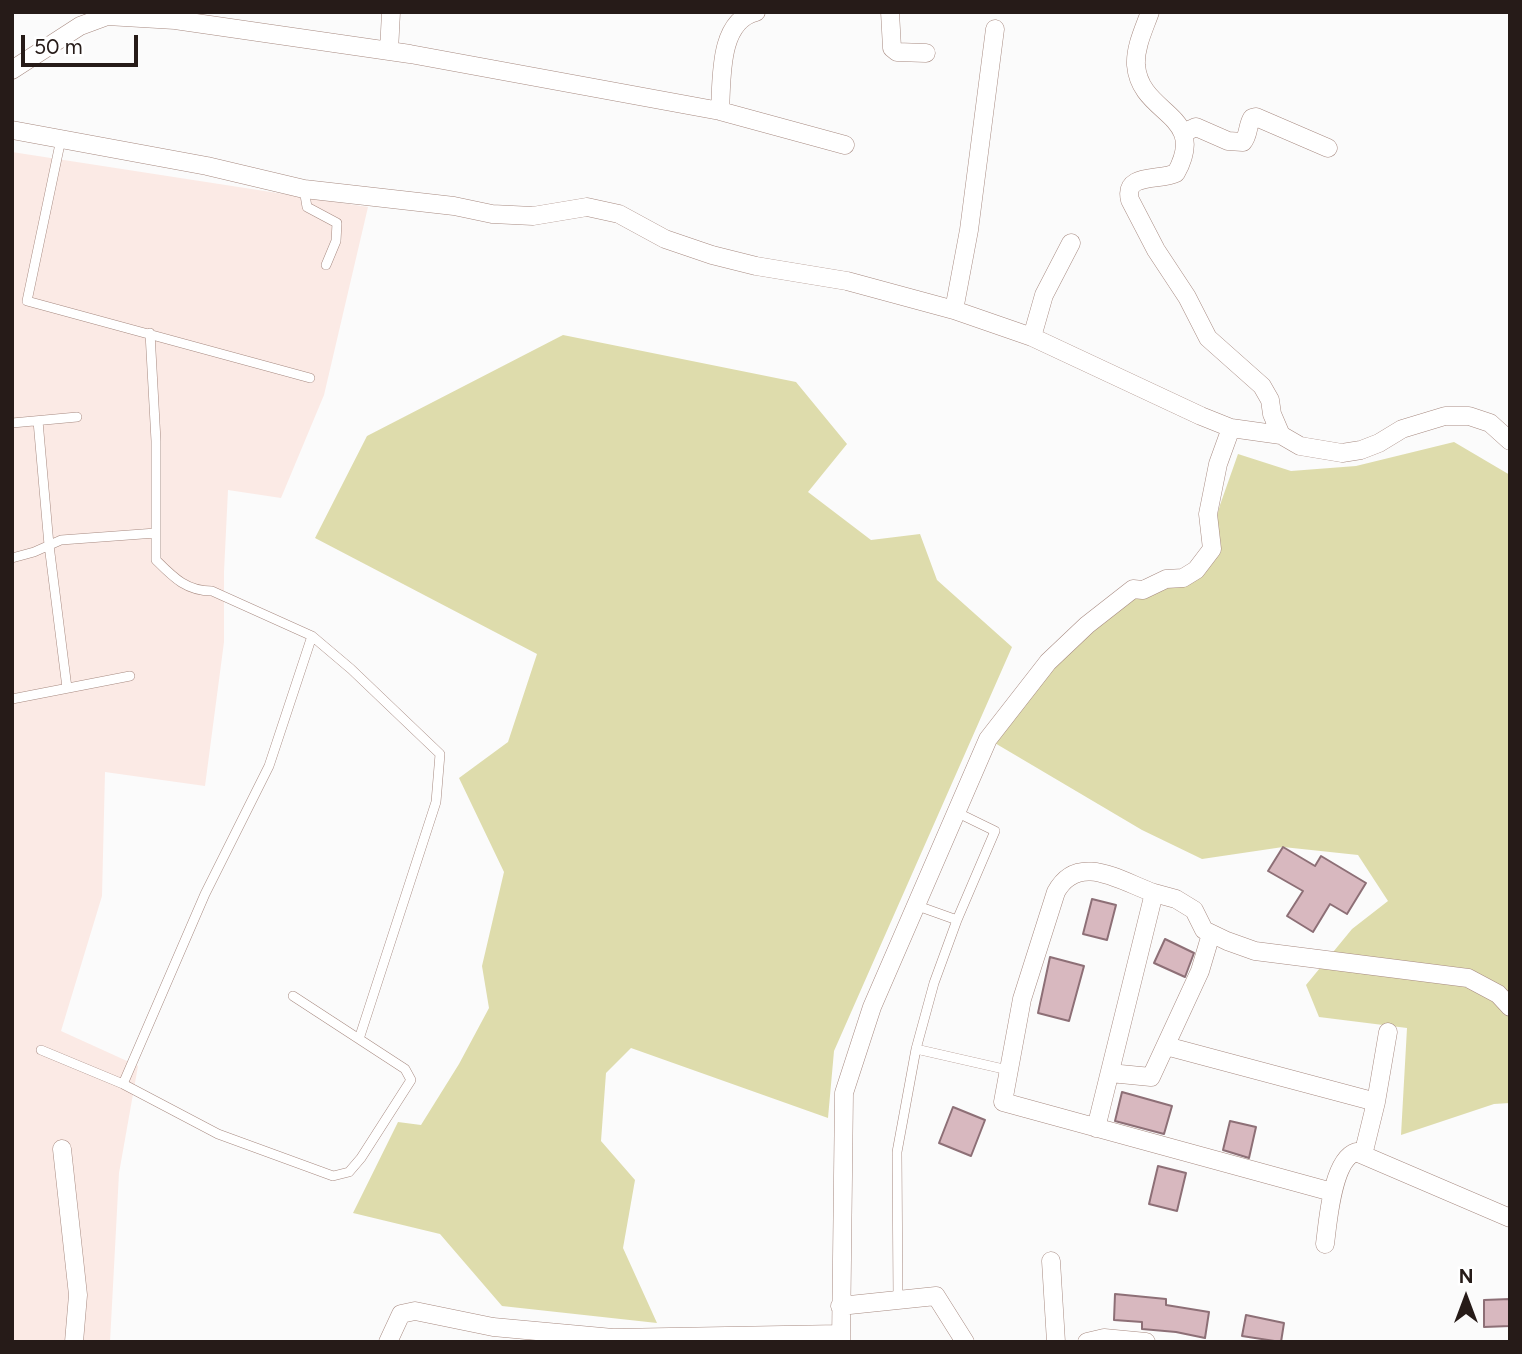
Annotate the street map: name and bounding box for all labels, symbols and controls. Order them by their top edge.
scale bar [24,21,142,65]
text: 50 m [34,34,83,59]
north arrow [1431,1263,1501,1333]
text: N [1459,1265,1473,1288]

